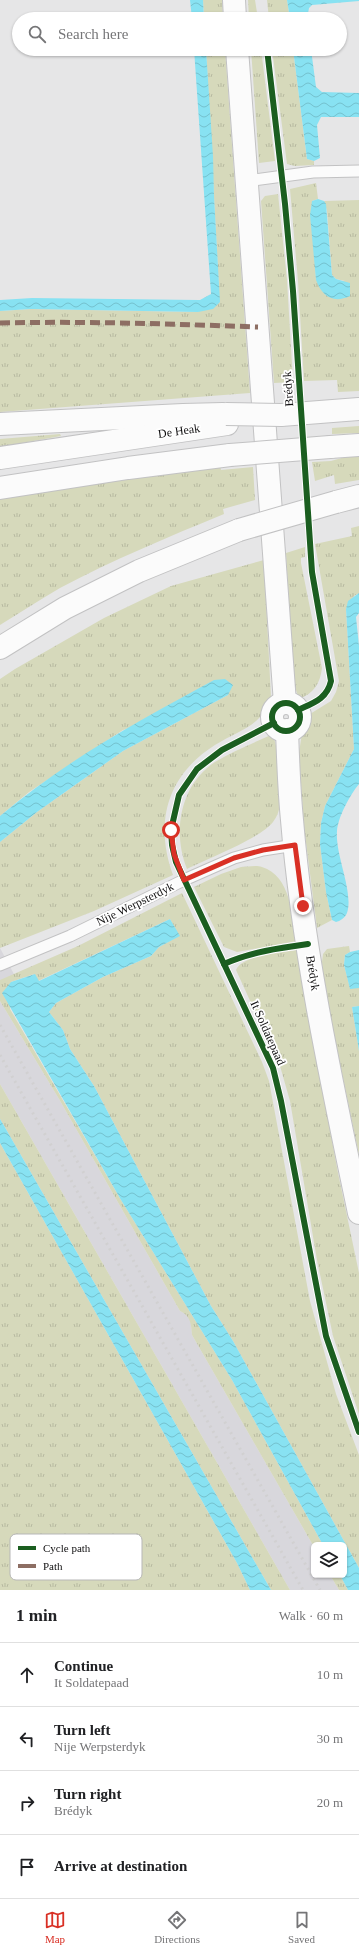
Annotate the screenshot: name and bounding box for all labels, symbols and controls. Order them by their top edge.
search box [12,12,347,56]
icon: search [26,23,48,45]
text: Search here [58,26,128,42]
street label: Brédyk [280,371,296,407]
street label: De Heak [157,421,201,441]
route start [162,821,180,839]
street label: Nije Werpsterdyk [94,879,176,929]
route end [294,897,312,915]
street label: Brédyk [303,954,323,992]
street label: It Soldatepaad [248,999,288,1067]
legend [10,1534,142,1580]
text: Cycle path [43,1542,91,1554]
map controls [311,1542,347,1578]
button: layers [311,1542,347,1578]
text: Path [43,1560,63,1572]
text: 1 min [16,1606,57,1625]
text: Walk · 60 m [279,1608,343,1623]
text: Continue [54,1658,113,1674]
icon: ahead [16,1664,38,1686]
text: 10 m [317,1667,343,1682]
text: It Soldatepaad [54,1675,129,1690]
text: Turn left [54,1722,111,1738]
icon: left [16,1728,38,1750]
text: 30 m [317,1731,343,1746]
text: Nije Werpsterdyk [54,1739,146,1754]
text: Turn right [54,1786,121,1802]
icon: right [16,1792,38,1814]
text: 20 m [317,1795,343,1810]
text: Brédyk [54,1803,92,1818]
icon: arrive [16,1856,38,1878]
text: Arrive at destination [54,1858,187,1874]
tab: Map [44,1909,66,1945]
tab: Directions [154,1909,200,1945]
tab: Saved [288,1909,315,1945]

